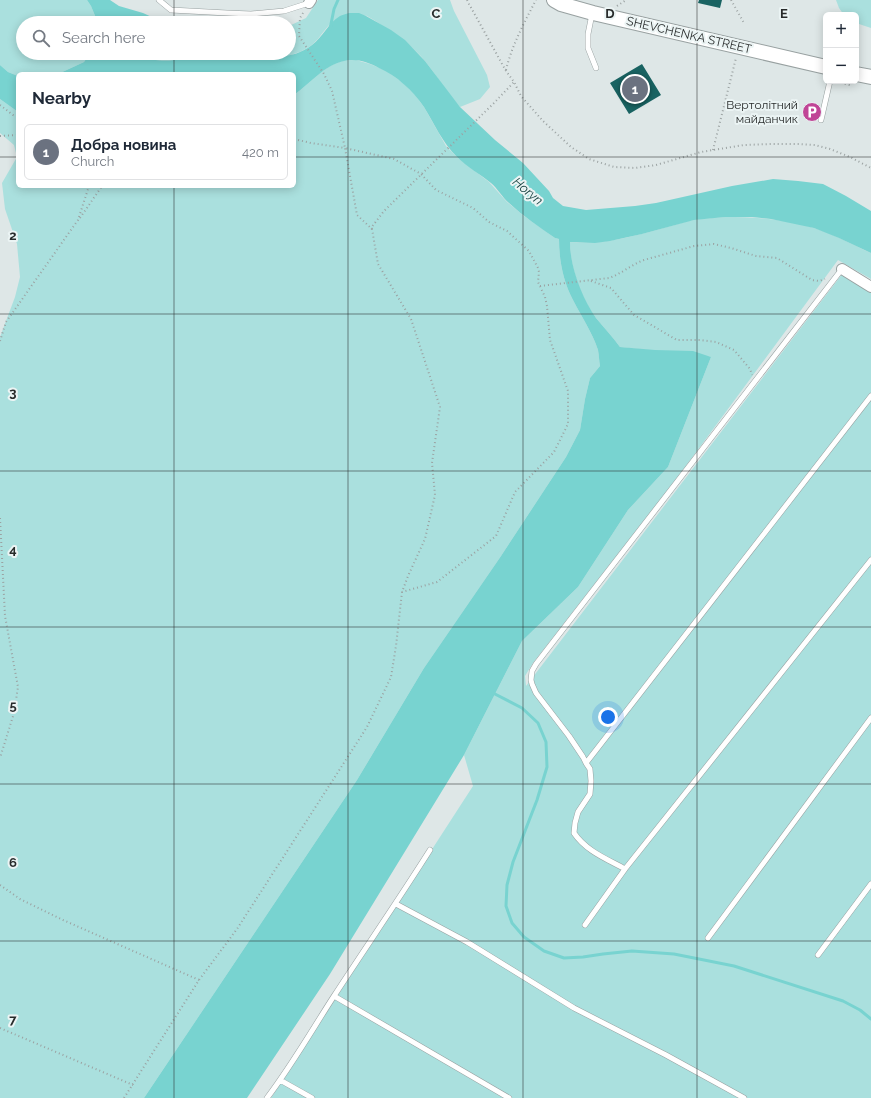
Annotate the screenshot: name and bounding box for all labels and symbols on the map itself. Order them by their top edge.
text: C [432,6,441,21]
text: D [605,6,615,21]
text: E [780,6,788,21]
street label: SHEVCHENKA STREET [625,14,754,56]
pin: 1 [622,74,648,104]
place label: Вертолітний майданчик [726,98,798,126]
parking icon: Вертолітний майданчик [801,101,823,123]
water label: Horyn [510,174,546,208]
text: 2 [9,228,17,243]
text: 3 [9,385,17,400]
text: 4 [9,542,17,557]
text: 5 [9,698,17,713]
your location [598,707,618,727]
text: 6 [9,855,17,870]
text: 7 [9,1012,17,1027]

